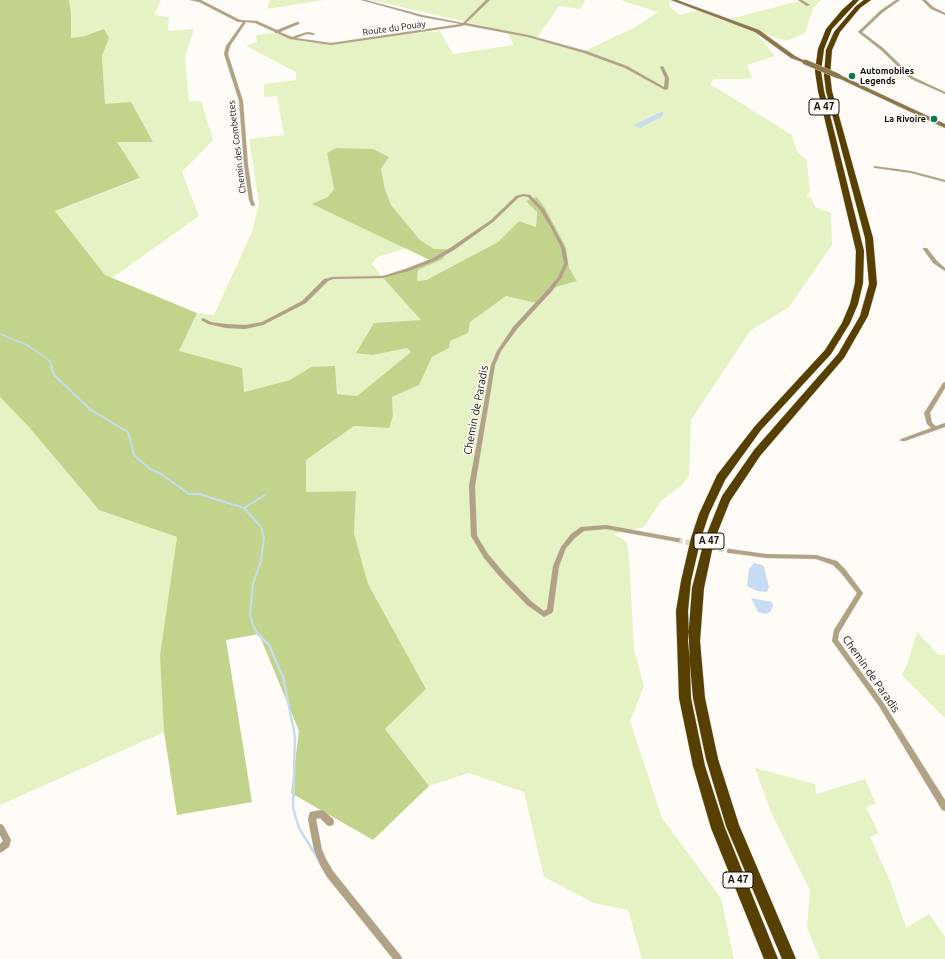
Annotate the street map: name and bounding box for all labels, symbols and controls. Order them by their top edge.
street label: Route du Pouay [362,18,426,38]
place label: Automobiles Legends [860,66,914,87]
marker: Automobiles Legends [847,71,857,81]
road number: A 47 [809,99,839,115]
street label: Chemin des Combettes [226,100,248,194]
place label: La Rivoire [884,114,926,124]
marker: La Rivoire [929,114,939,124]
street label: Chemin de Paradis [461,364,491,456]
road number: A 47 [694,533,724,549]
street label: Chemin de Paradis [840,633,902,715]
road number: A 47 [723,872,753,888]

